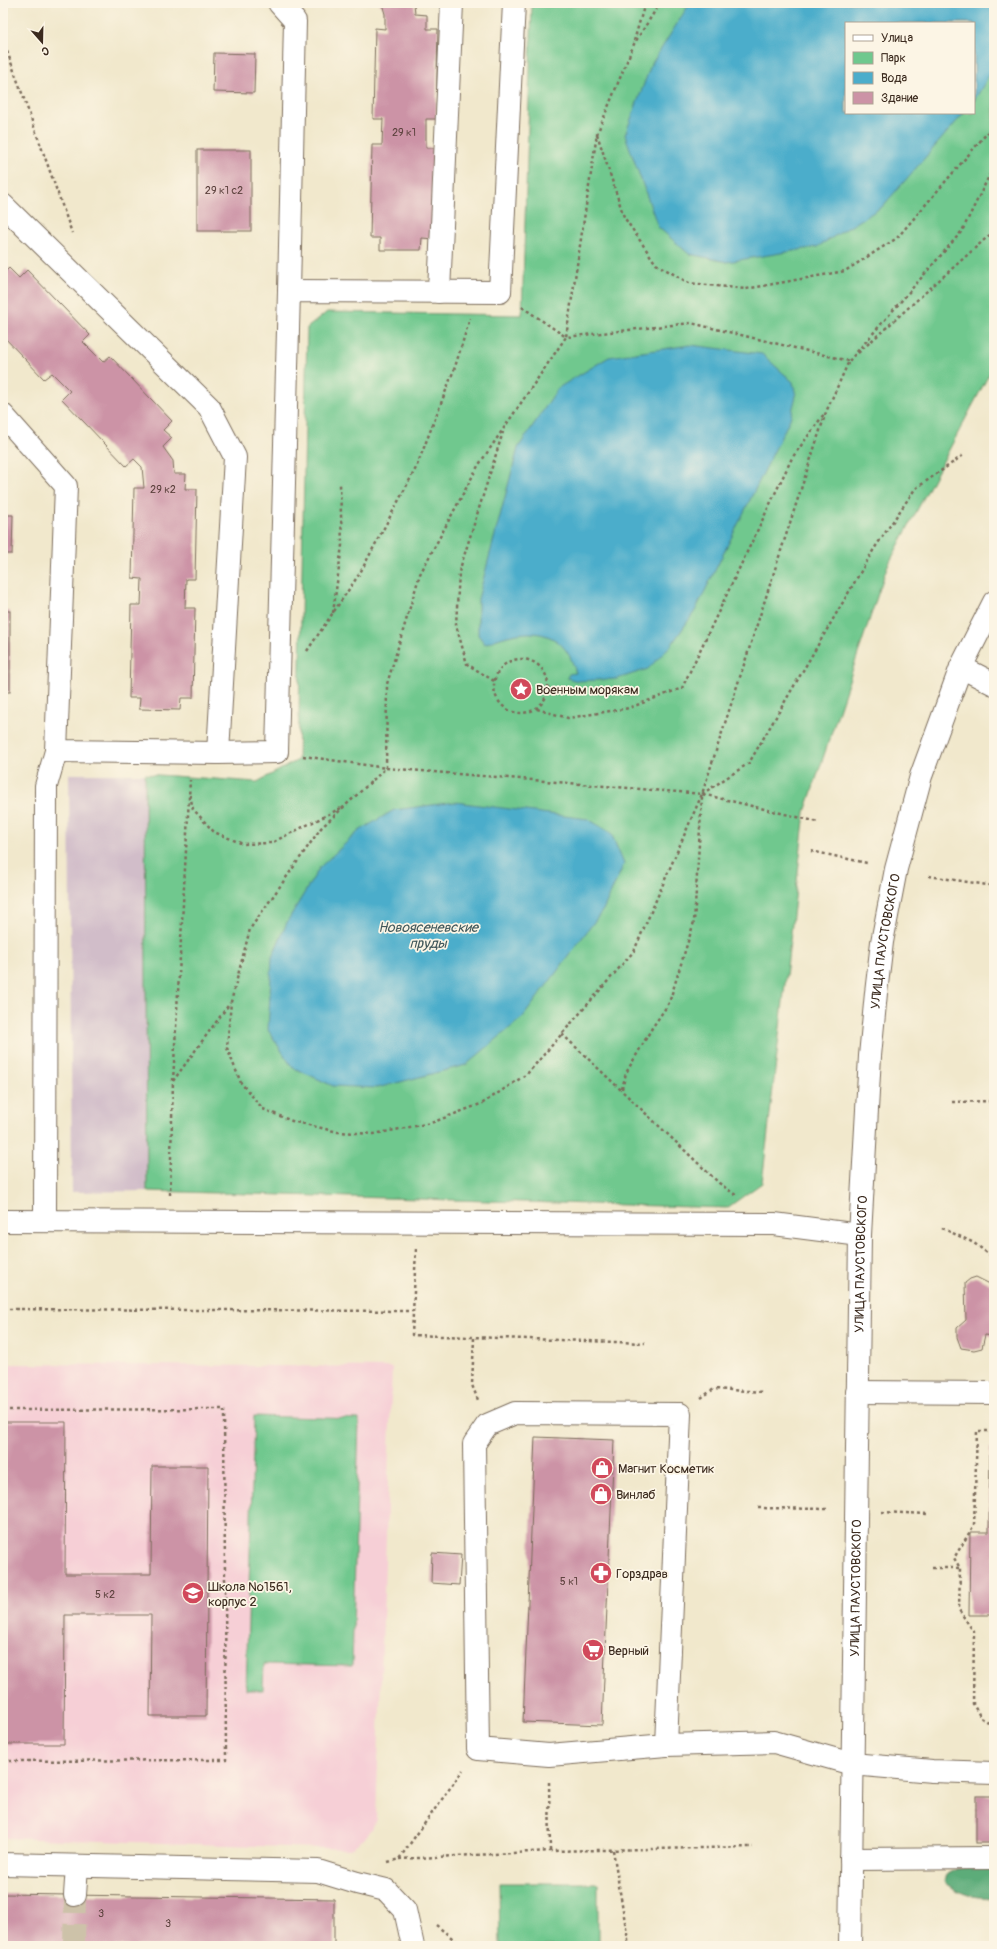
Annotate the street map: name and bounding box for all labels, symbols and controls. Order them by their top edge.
north arrow [22,22,62,62]
legend [845,22,975,114]
text: Улица [881,31,913,46]
text: С [40,44,51,58]
text: Парк [881,51,906,66]
text: Вода [881,71,907,86]
text: Здание [881,91,918,106]
house number: 29 к1 [392,126,416,139]
house number: 29 к1 с2 [205,184,243,197]
house number: 29 к2 [150,483,176,496]
place icon: Военным морякам [508,676,534,702]
place label: Военным морякам [536,682,639,698]
street label: УЛИЦА ПАУСТОВСКОГО [867,872,904,1010]
water label: Новоясеневские пруды [378,919,480,952]
street label: УЛИЦА ПАУСТОВСКОГО [852,1195,871,1333]
shop icon: Магнит Косметик [589,1455,615,1481]
place label: Магнит Косметик [618,1461,715,1477]
shop icon: Винлаб [588,1481,614,1507]
place label: Винлаб [616,1487,656,1503]
street label: УЛИЦА ПАУСТОВСКОГО [847,1519,865,1657]
pharmacy icon: Горздрав [588,1560,614,1586]
place label: Горздрав [616,1566,668,1582]
house number: 5 к1 [560,1575,578,1588]
place label: Школа №1561, корпус 2 [208,1579,292,1610]
school or university icon: Школа №1561, корпус 2 [180,1580,206,1606]
house number: 5 к2 [95,1588,115,1601]
supermarket icon: Верный [580,1637,606,1663]
place label: Верный [608,1643,649,1659]
house number: 3 [98,1907,104,1920]
house number: 3 [165,1917,171,1930]

